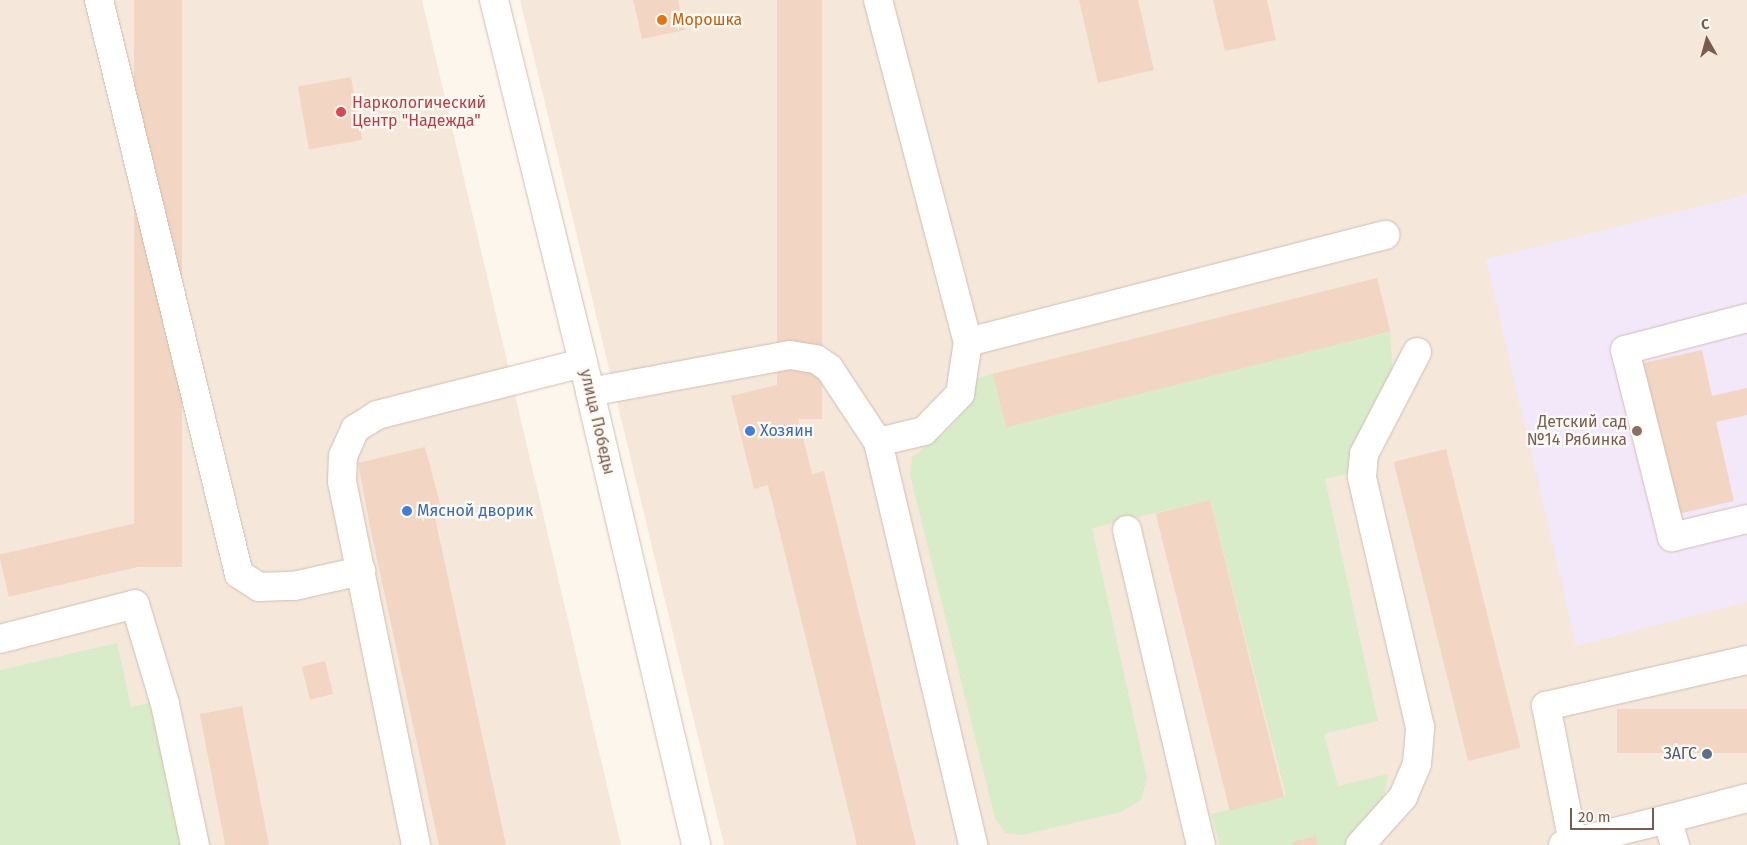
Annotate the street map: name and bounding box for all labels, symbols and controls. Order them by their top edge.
place label: Морошка [672,10,742,30]
marker: Морошка [656,14,668,26]
north arrow [1682,15,1732,65]
text: С [1700,16,1710,34]
place label: Наркологический Центр "Надежда" [352,93,486,131]
marker: Наркологический Центр "Надежда" [334,105,348,119]
street label: улица Победы [576,367,618,477]
place label: Детский сад №14 Рябинка [1527,412,1627,450]
place label: Хозяин [760,421,813,441]
marker: Хозяин [744,425,756,437]
marker: Детский сад №14 Рябинка [1631,425,1643,437]
place label: Мясной дворик [417,501,533,521]
marker: Мясной дворик [401,505,413,517]
place label: ЗАГС [1663,744,1697,764]
marker: ЗАГС [1701,748,1713,760]
scale bar [1572,798,1656,830]
text: 20 m [1578,808,1611,826]

